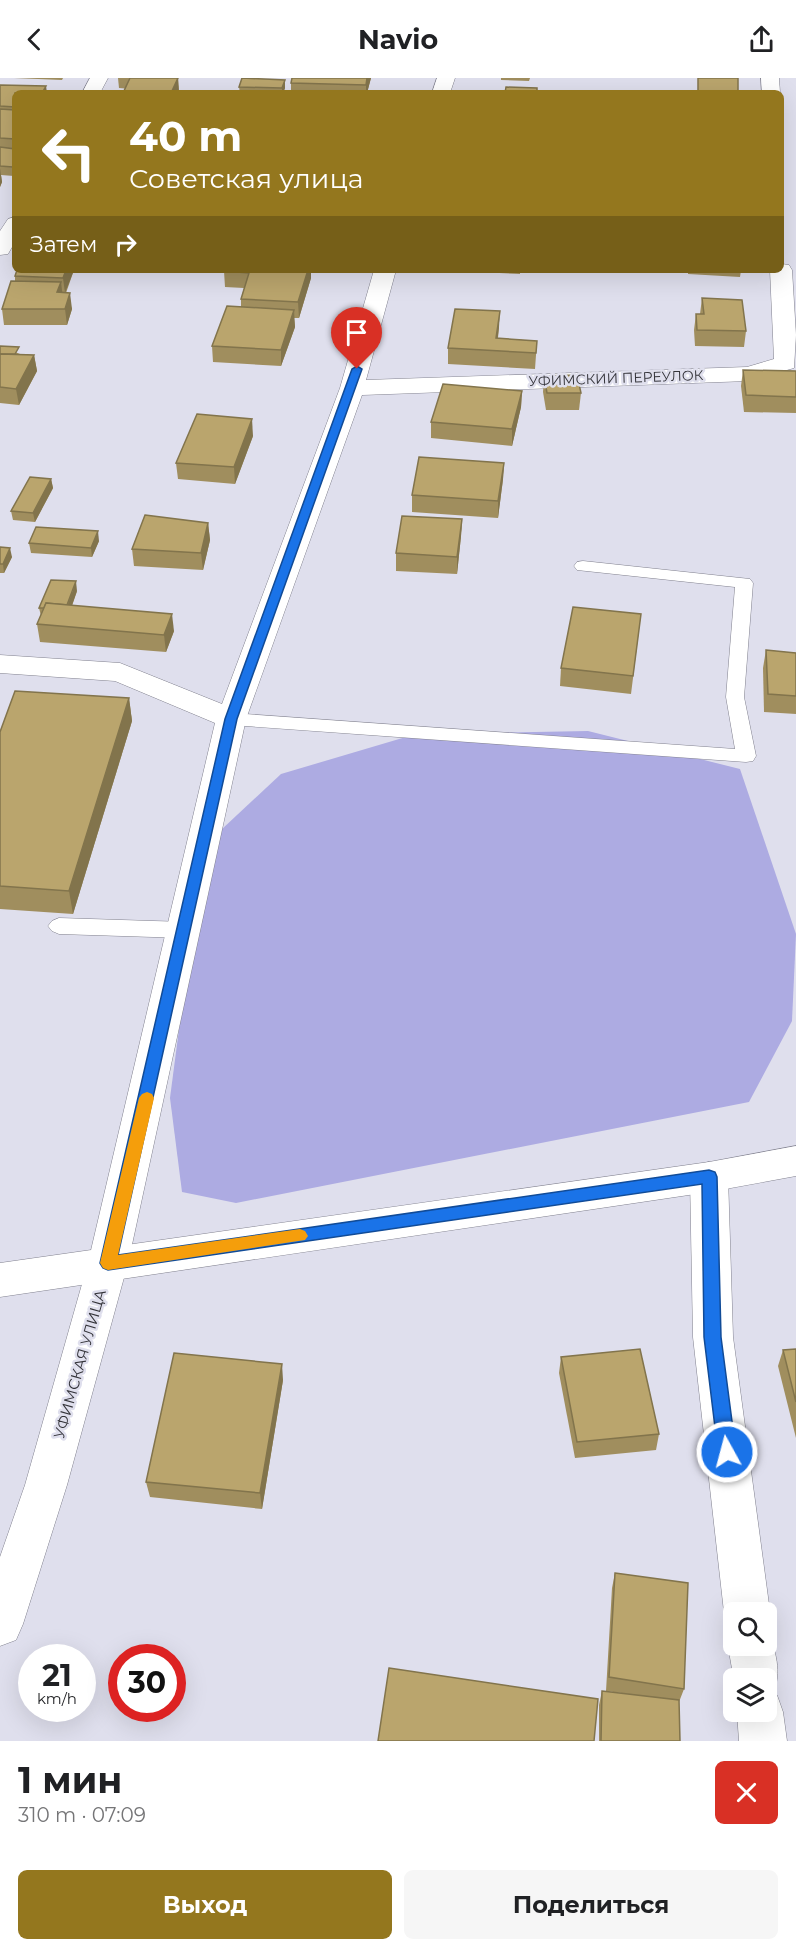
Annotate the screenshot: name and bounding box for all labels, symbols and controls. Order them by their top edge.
icon: back [18,23,51,56]
text: Navio [358,23,438,56]
icon: share [745,23,778,56]
text: 40 m [129,110,242,162]
icon: left [30,114,108,192]
text: Советская улица [129,162,364,195]
icon: right [109,228,142,261]
text: Затем [30,231,97,258]
pin [331,307,382,369]
icon: arrive [340,316,373,349]
street label: УФИМСКИЙ ПЕРЕУЛОК [528,366,704,390]
street label: УФИМСКАЯ УЛИЦА [49,1287,110,1441]
position arrow [695,1420,759,1484]
map controls [723,1602,777,1722]
button: search [723,1602,777,1656]
speed limit sign: 30 [108,1644,186,1722]
text: 21 [42,1657,72,1694]
button: layers [723,1668,777,1722]
text: km/h [37,1689,77,1708]
text: 1 мин [18,1758,122,1802]
button: close [715,1761,778,1824]
text: 310 m · 07:09 [18,1803,146,1827]
button: Выход [18,1870,392,1939]
button: Поделиться [404,1870,778,1939]

